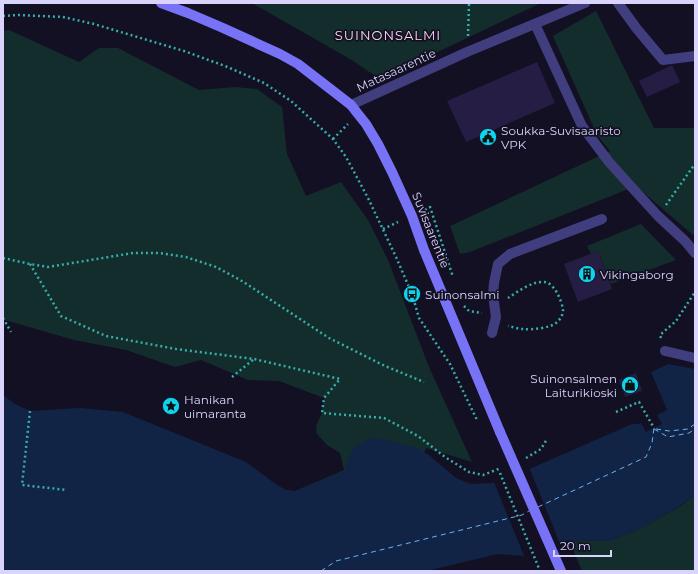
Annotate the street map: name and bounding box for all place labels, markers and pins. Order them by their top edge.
place label: Soukka-Suvisaaristo VPK [501,123,621,152]
public building icon: Soukka-Suvisaaristo VPK [478,127,498,147]
building icon: Vikingaborg [577,264,597,284]
place label: Vikingaborg [600,267,674,282]
bus stop icon: Suinonsalmi [402,284,422,304]
place label: Suinonsalmi [425,287,500,302]
place label: Suinonsalmen Laiturikioski [530,371,617,400]
shop icon: Suinonsalmen Laiturikioski [620,375,640,395]
place label: Hanikan uimaranta [184,392,246,421]
place icon: Hanikan uimaranta [161,396,181,416]

